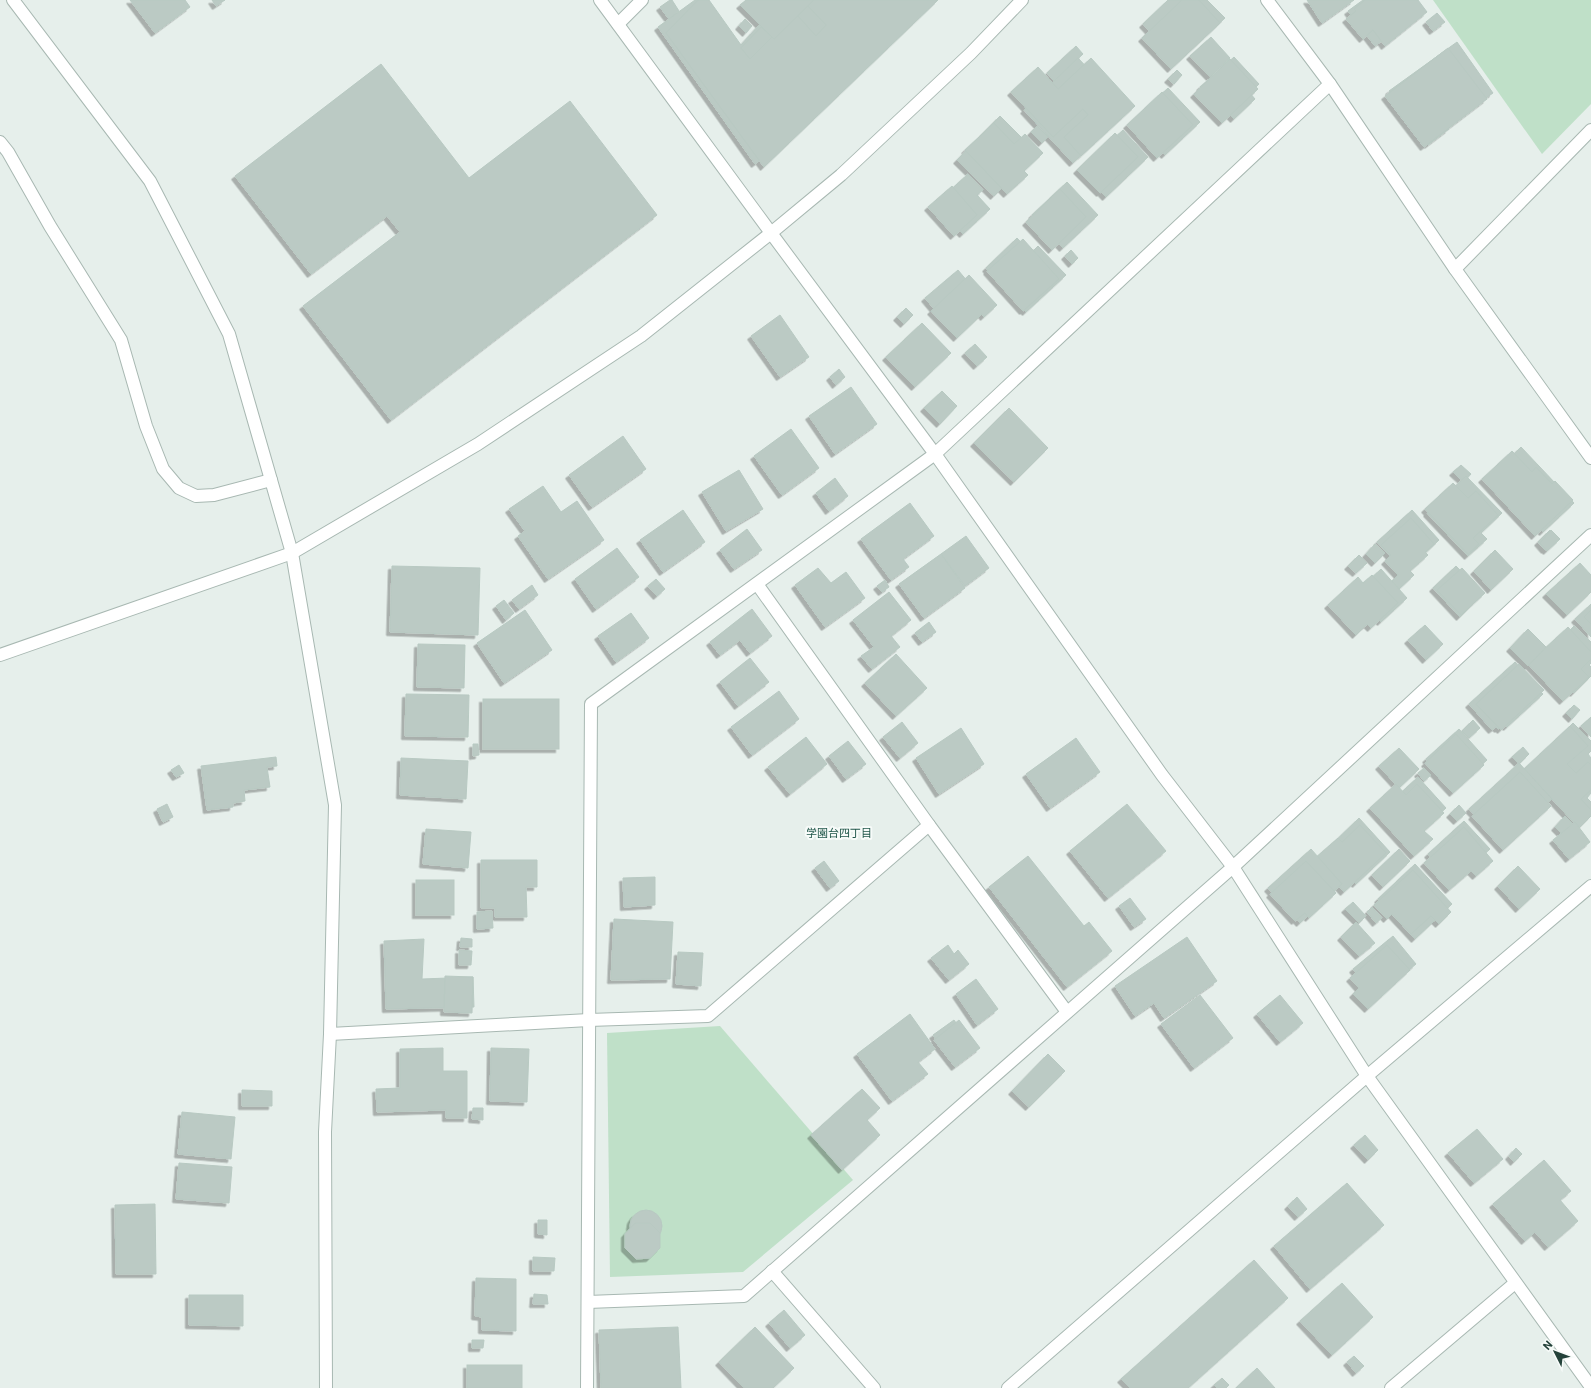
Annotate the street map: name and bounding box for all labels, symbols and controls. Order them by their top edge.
district label: 学園台四丁目 [806,827,872,840]
north arrow [1535,1332,1575,1372]
text: N [1541,1338,1556,1353]

